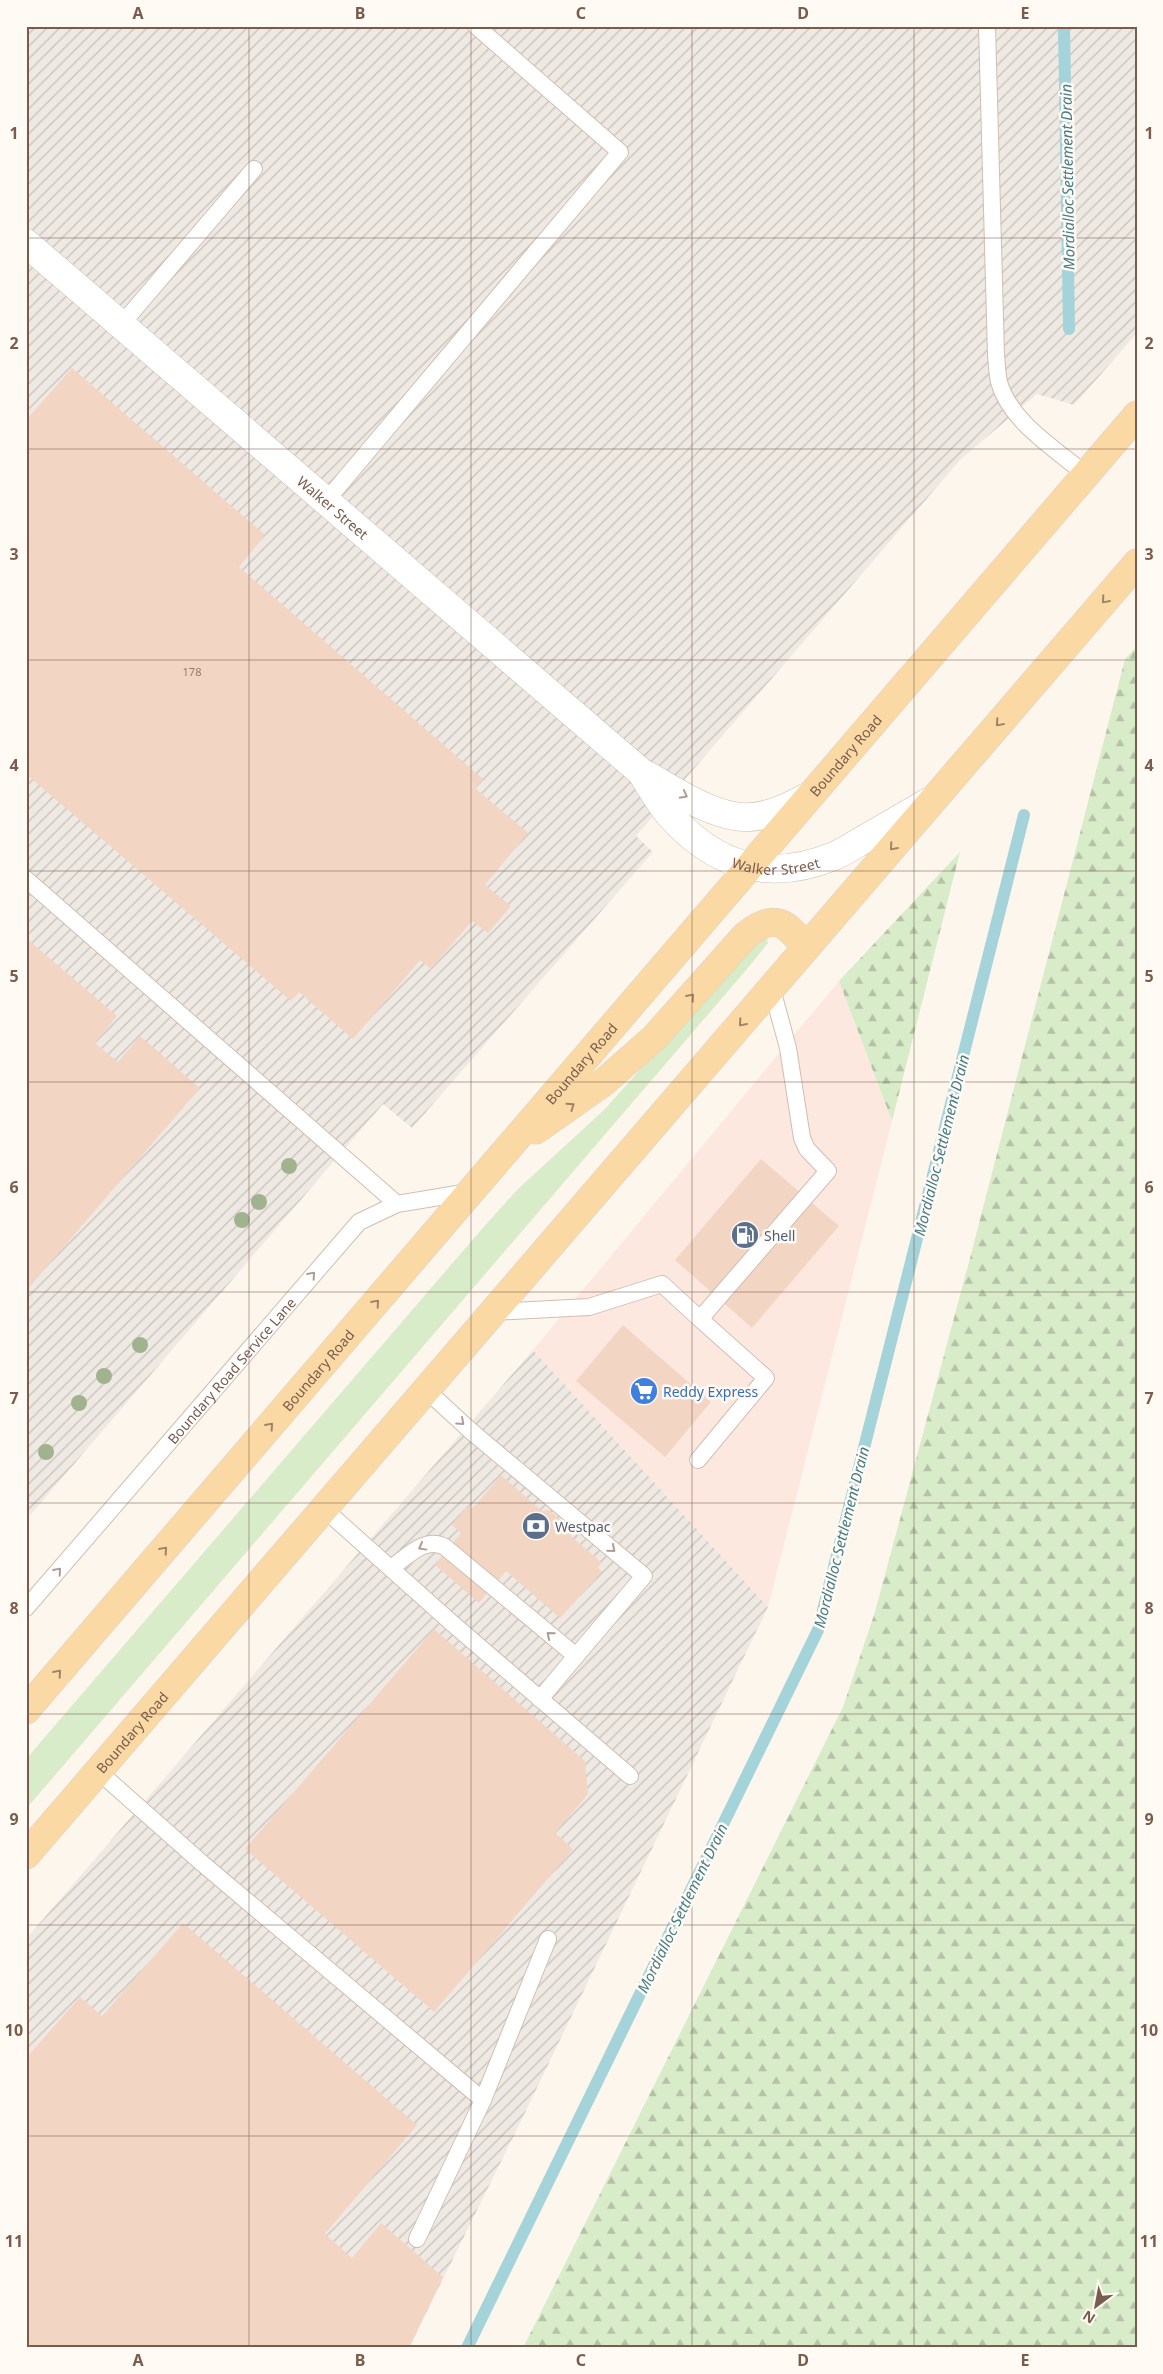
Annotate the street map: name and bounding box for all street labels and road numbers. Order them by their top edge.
street label: Walker Street [293,471,373,543]
street label: Boundary Road [805,710,885,800]
street label: Walker Street [730,852,822,878]
street label: Boundary Road [540,1019,621,1108]
street label: Boundary Road Service Lane [163,1293,300,1447]
street label: Boundary Road [277,1325,358,1415]
street label: Boundary Road [91,1687,172,1777]

